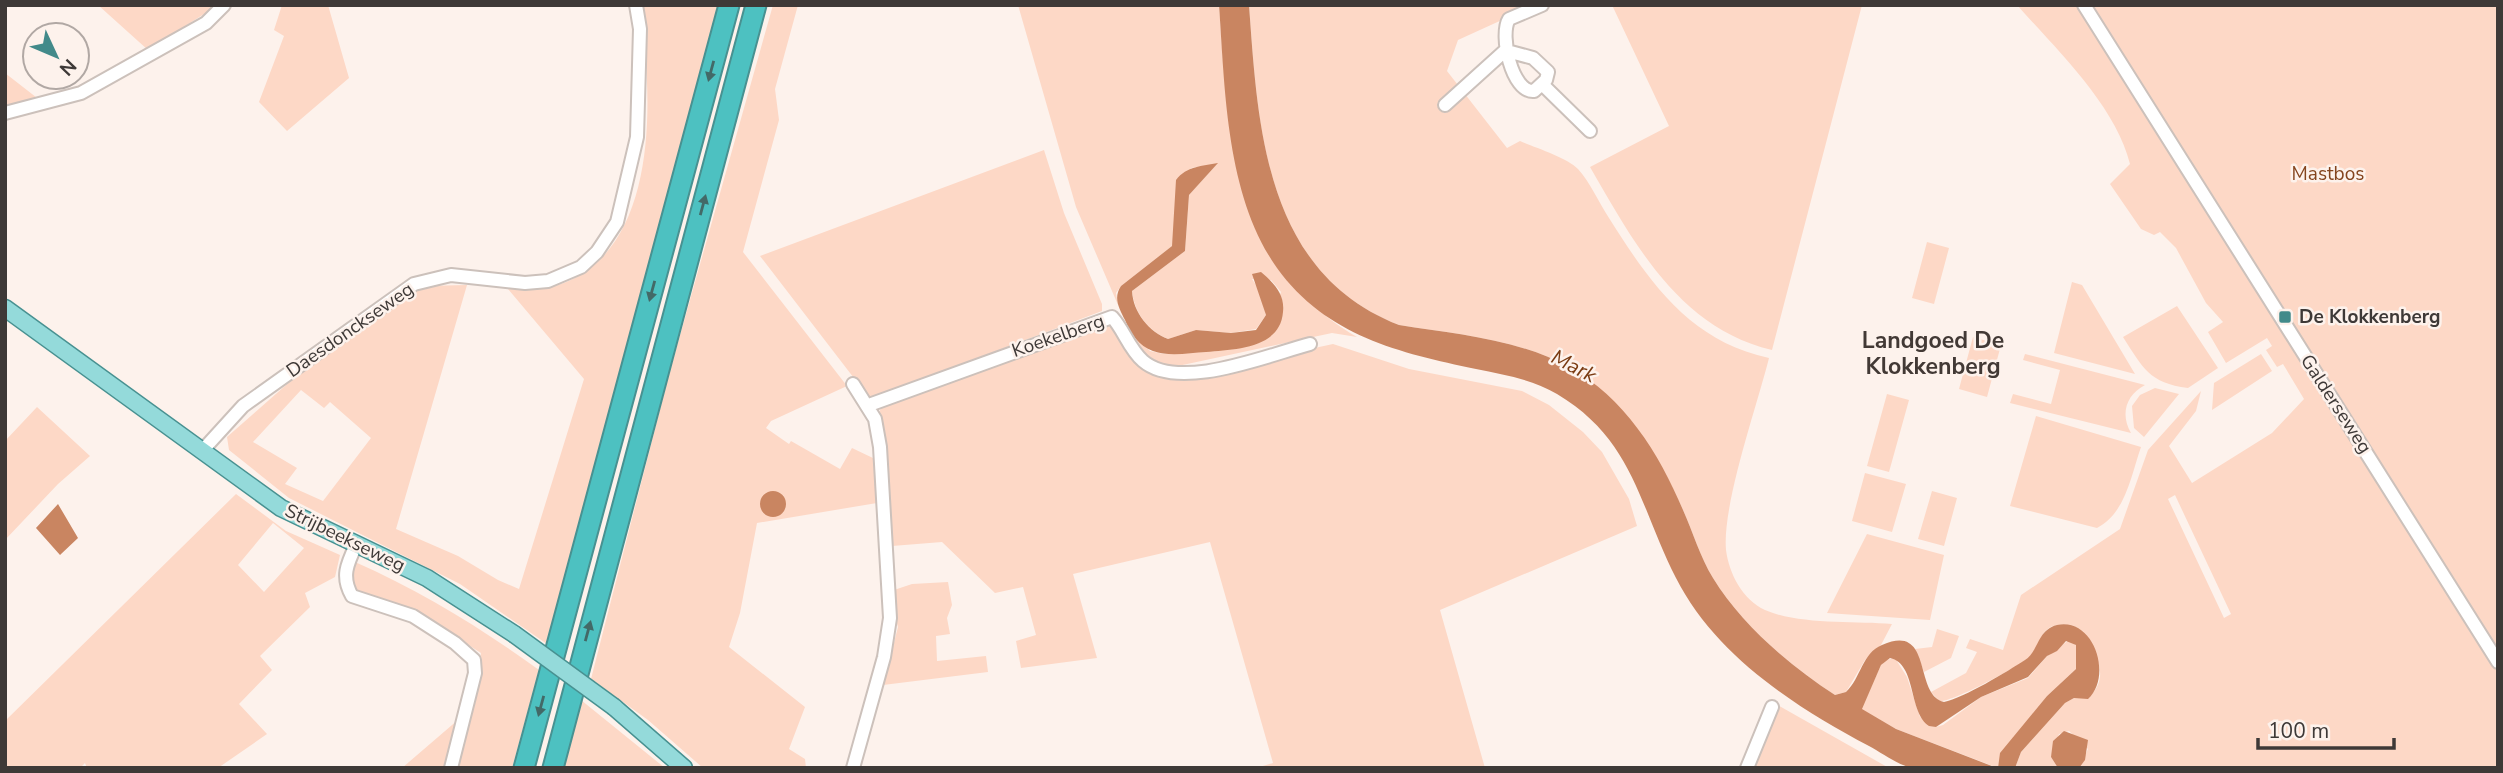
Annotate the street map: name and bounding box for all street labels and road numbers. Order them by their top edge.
street label: Daesdonckseweg [281,276,419,384]
street label: Koekelberg [1008,308,1108,364]
street label: Galderseweg [2294,349,2378,459]
street label: Strijbeekseweg [281,498,409,578]

